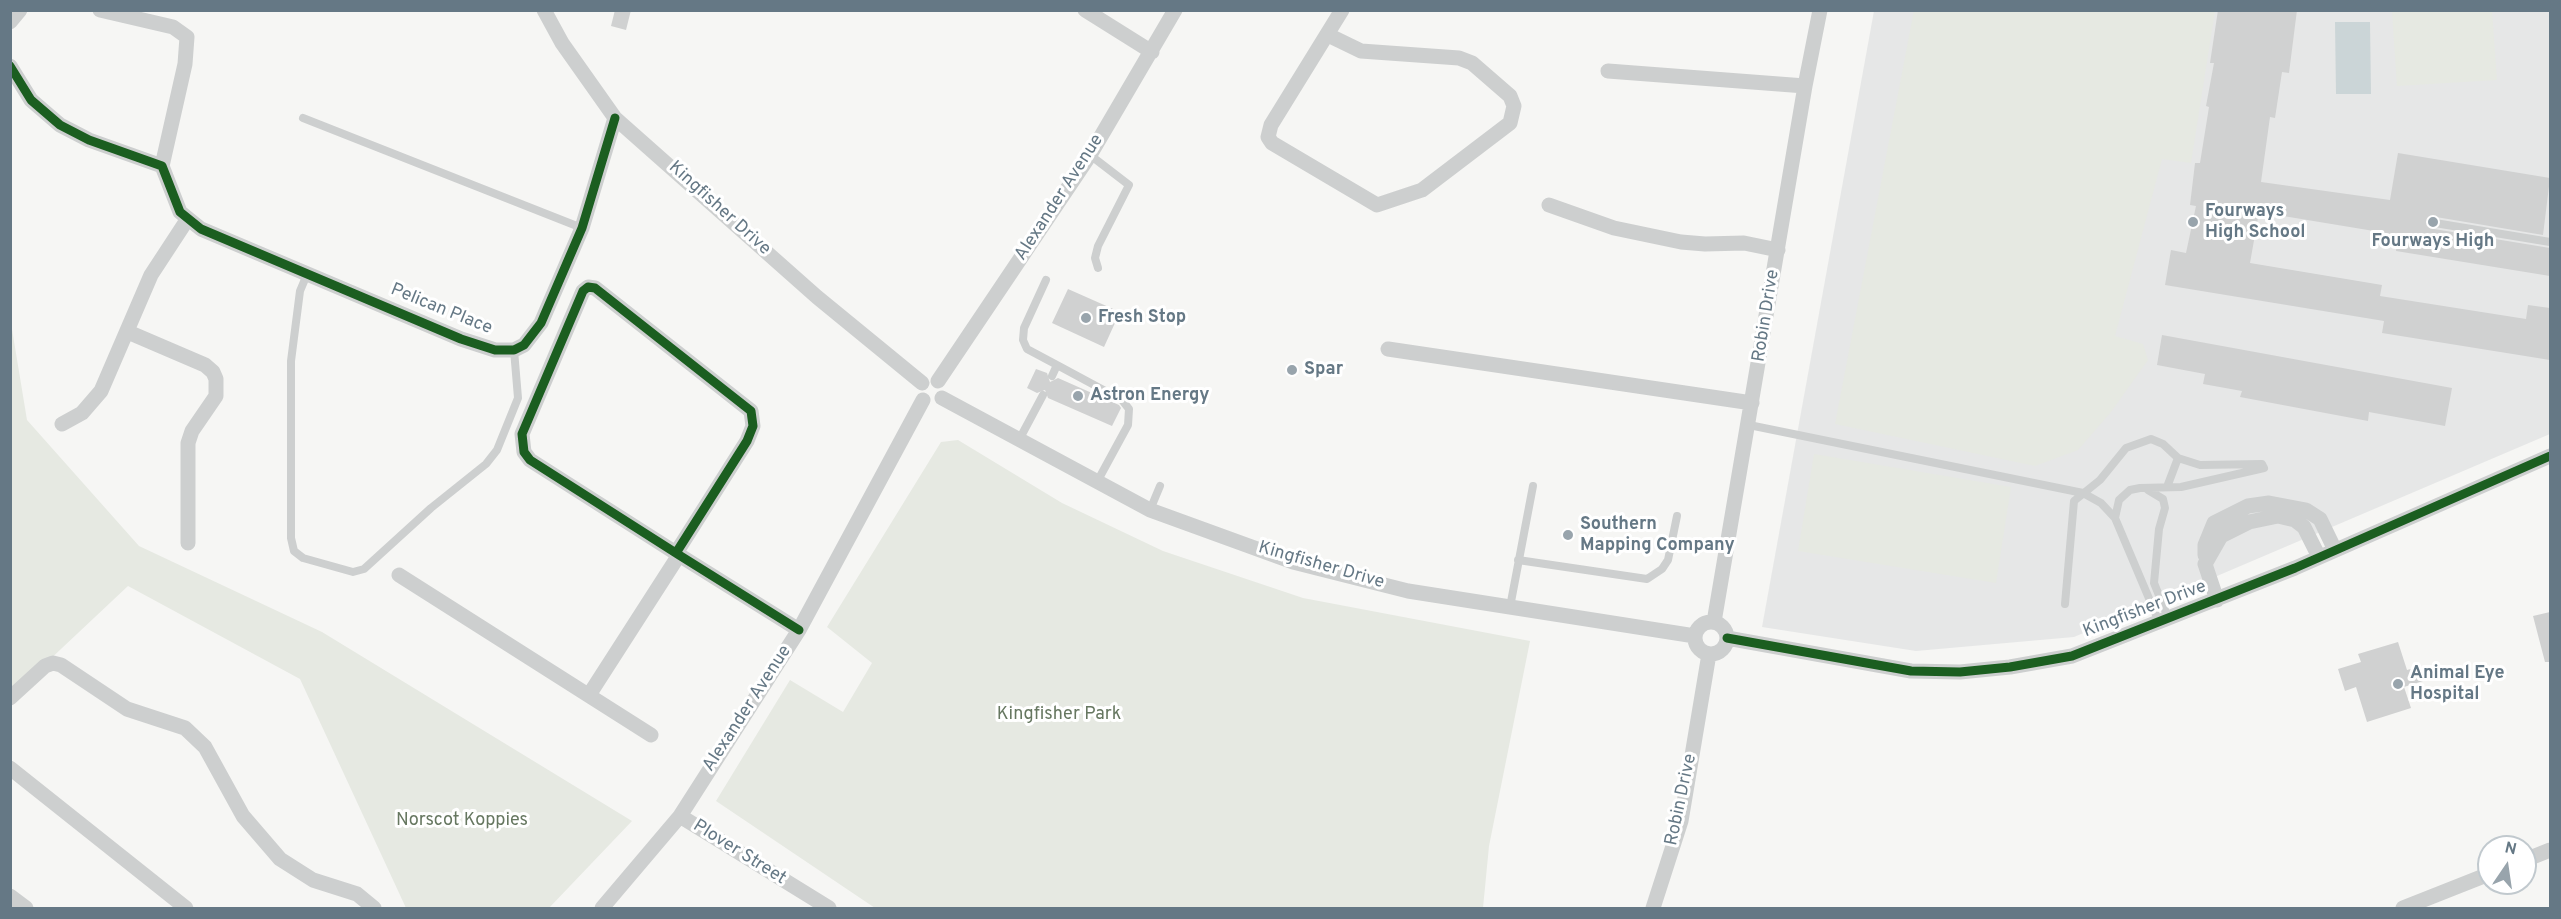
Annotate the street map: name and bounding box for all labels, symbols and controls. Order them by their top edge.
street label: Alexander Avenue [1011,131,1109,265]
street label: Kingfisher Drive [663,157,775,261]
place label: Fourways High School [2205,201,2306,244]
marker: Fourways High School [2186,215,2200,229]
marker: Fourways High [2426,215,2440,229]
place label: Fourways High [2372,231,2494,253]
street label: Robin Drive [1749,268,1785,364]
street label: Pelican Place [387,280,495,340]
place label: Fresh Stop [1098,307,1186,329]
marker: Fresh Stop [1079,311,1093,325]
place label: Spar [1304,359,1343,381]
marker: Spar [1285,363,1299,377]
place label: Astron Energy [1090,385,1210,407]
marker: Astron Energy [1071,389,1085,403]
place label: Southern Mapping Company [1580,514,1735,556]
marker: Southern Mapping Company [1561,528,1575,542]
street label: Kingfisher Drive [1255,538,1387,594]
street label: Kingfisher Drive [2080,577,2210,643]
street label: Alexander Avenue [699,642,797,776]
place label: Animal Eye Hospital [2410,663,2505,706]
marker: Animal Eye Hospital [2391,677,2405,691]
park label: Kingfisher Park [997,704,1121,726]
street label: Robin Drive [1662,752,1702,848]
park label: Norscot Koppies [396,810,528,832]
street label: Plover Street [688,816,790,890]
north arrow [2477,835,2537,895]
text: N [2503,838,2518,860]

